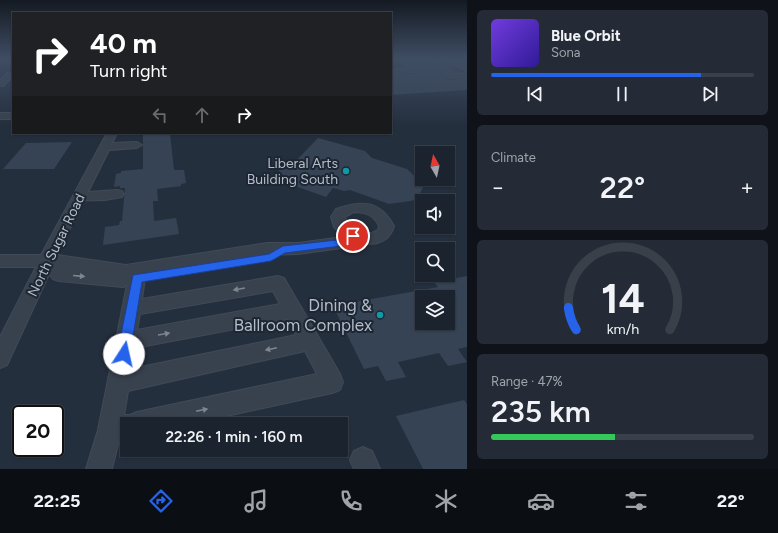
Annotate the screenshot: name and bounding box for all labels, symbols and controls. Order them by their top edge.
text: 40 m [90,26,157,60]
text: Blue Orbit [551,27,621,45]
icon: right [24,28,76,80]
text: Sona [551,45,580,60]
text: Turn right [90,60,167,82]
icon: previous [524,83,546,105]
icon: pause [611,83,633,105]
icon: next [699,83,721,105]
icon: left [149,104,171,126]
icon: ahead [191,104,213,126]
icon: right [233,104,255,126]
north arrow [415,146,455,186]
map controls [415,146,455,330]
text: Climate [491,150,536,165]
place label: Liberal Arts Building South [247,155,338,188]
marker: Liberal Arts Building South [341,166,351,176]
text: 22° [600,169,645,206]
text: − [491,174,505,201]
text: + [740,174,754,201]
street label: North Sugar Road [24,191,89,299]
button: sound [415,194,455,234]
pin [336,219,370,253]
icon: arrive [342,225,364,247]
button: search [415,242,455,282]
one-way arrow [73,273,85,280]
text: 14 [601,273,644,323]
one-way arrow [233,287,245,293]
button: layers [415,290,455,330]
place label: Dining & Ballroom Complex [234,295,372,335]
marker: Dining & Ballroom Complex [375,310,385,320]
text: km/h [606,319,639,337]
one-way arrow [158,330,170,336]
position arrow [103,333,145,375]
one-way arrow [265,347,278,353]
text: Range · 47% [491,374,563,389]
text: 235 km [491,393,591,430]
speed limit sign: 20 [12,405,64,457]
one-way arrow [196,406,208,412]
text: 22:26 · 1 min · 160 m [166,428,302,446]
icon: directions [147,487,175,515]
icon: music [242,487,270,515]
icon: phone [337,487,365,515]
icon: climate [432,487,460,515]
icon: car [527,487,555,515]
icon: filters [622,487,650,515]
text: 22:25 [33,490,81,512]
text: 22° [717,490,744,512]

